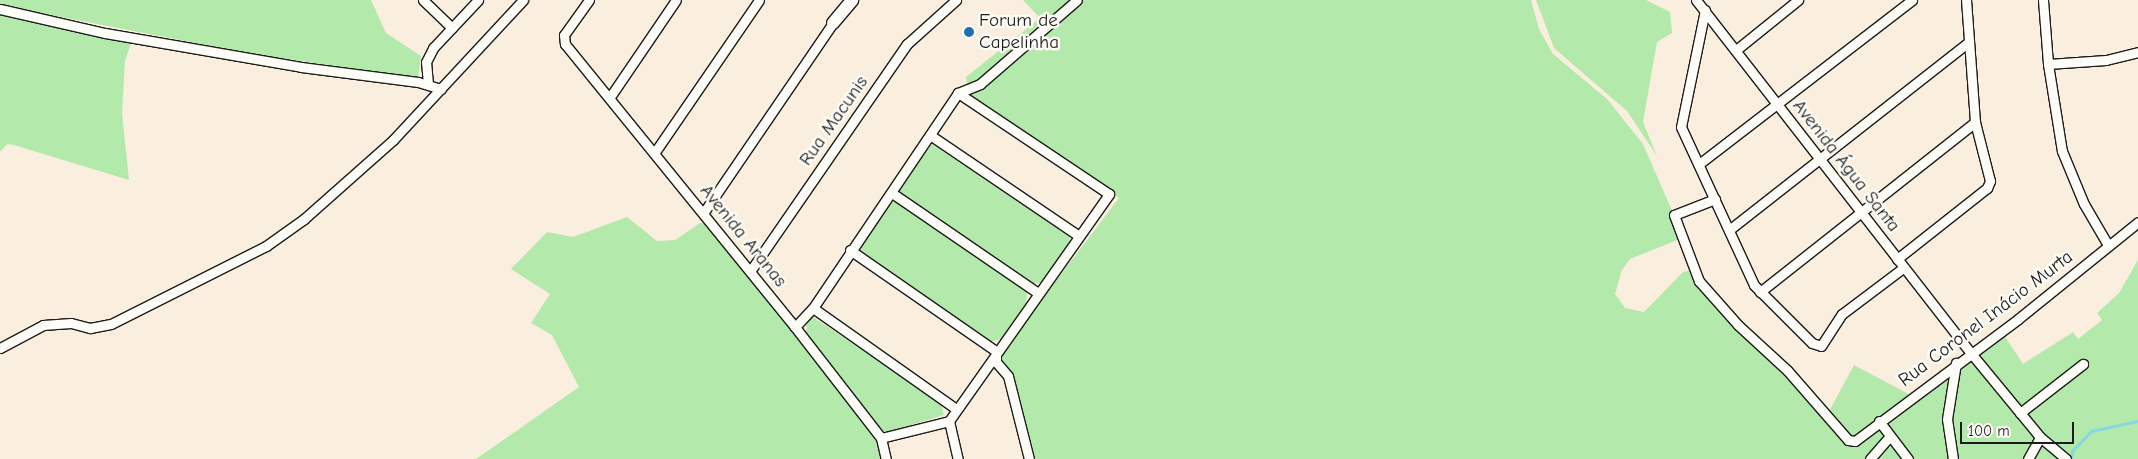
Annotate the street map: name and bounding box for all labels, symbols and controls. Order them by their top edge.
place label: Forum de Capelinha [979,10,1059,54]
marker: Forum de Capelinha [963,26,975,38]
street label: Rua Macunis [795,72,873,170]
street label: Avenida Água Santa [1787,95,1905,237]
street label: Avenida Aranas [695,180,791,292]
street label: Rua Coronel Inácio Murta [1894,246,2078,392]
scale bar [1963,412,2077,444]
text: 100 m [1968,422,2010,440]

